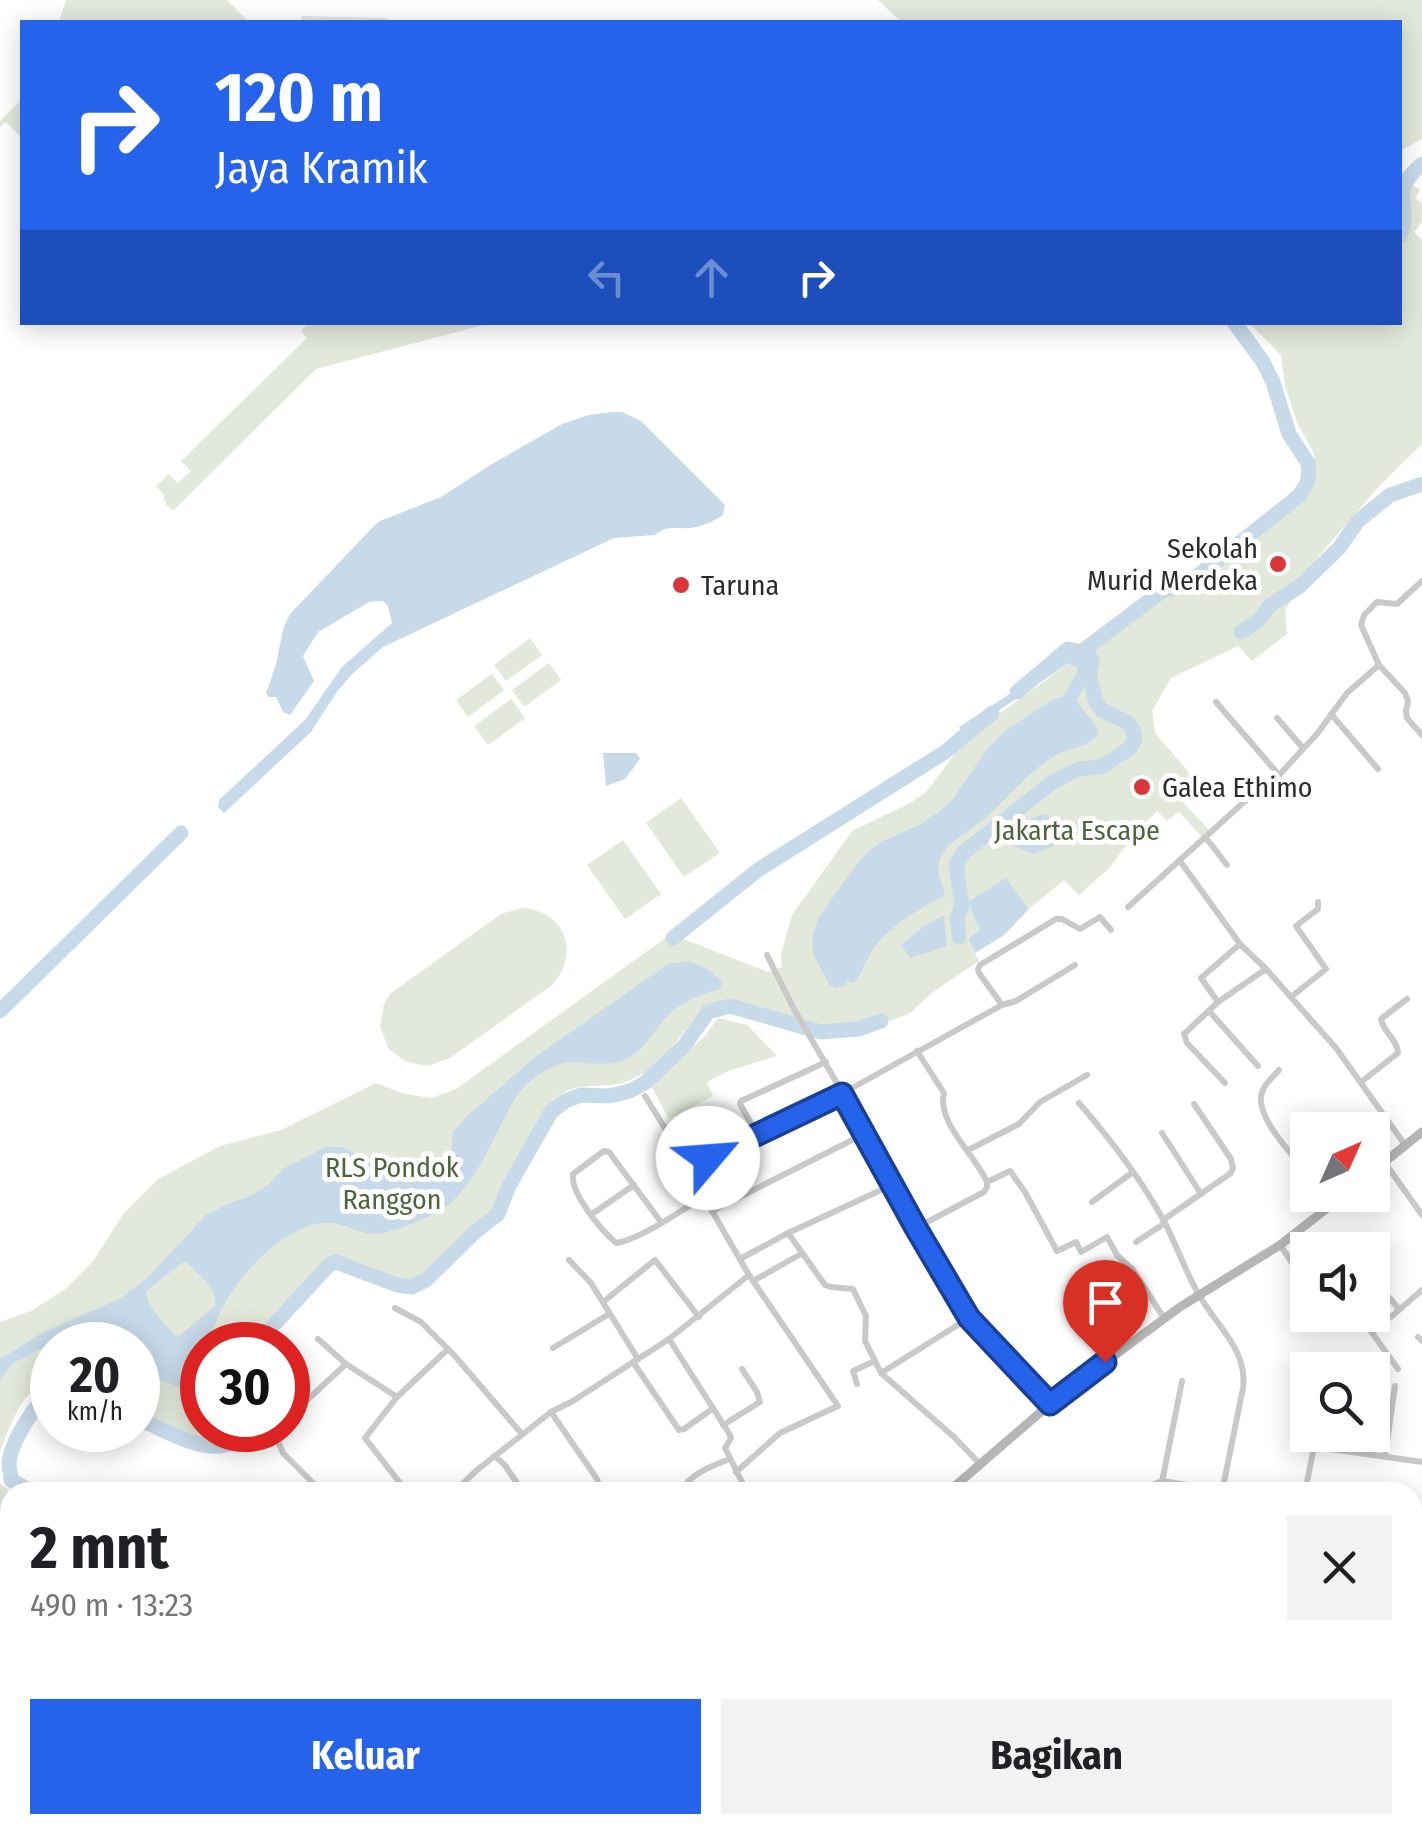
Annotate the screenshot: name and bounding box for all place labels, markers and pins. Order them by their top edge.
place label: Sekolah Murid Merdeka [1087,532,1258,597]
marker: Sekolah Murid Merdeka [1267,553,1289,575]
place label: Taruna [701,569,779,602]
marker: Taruna [670,574,692,596]
place label: Galea Ethimo [1162,771,1313,804]
marker: Galea Ethimo [1131,776,1153,798]
pin [1063,1260,1148,1363]

